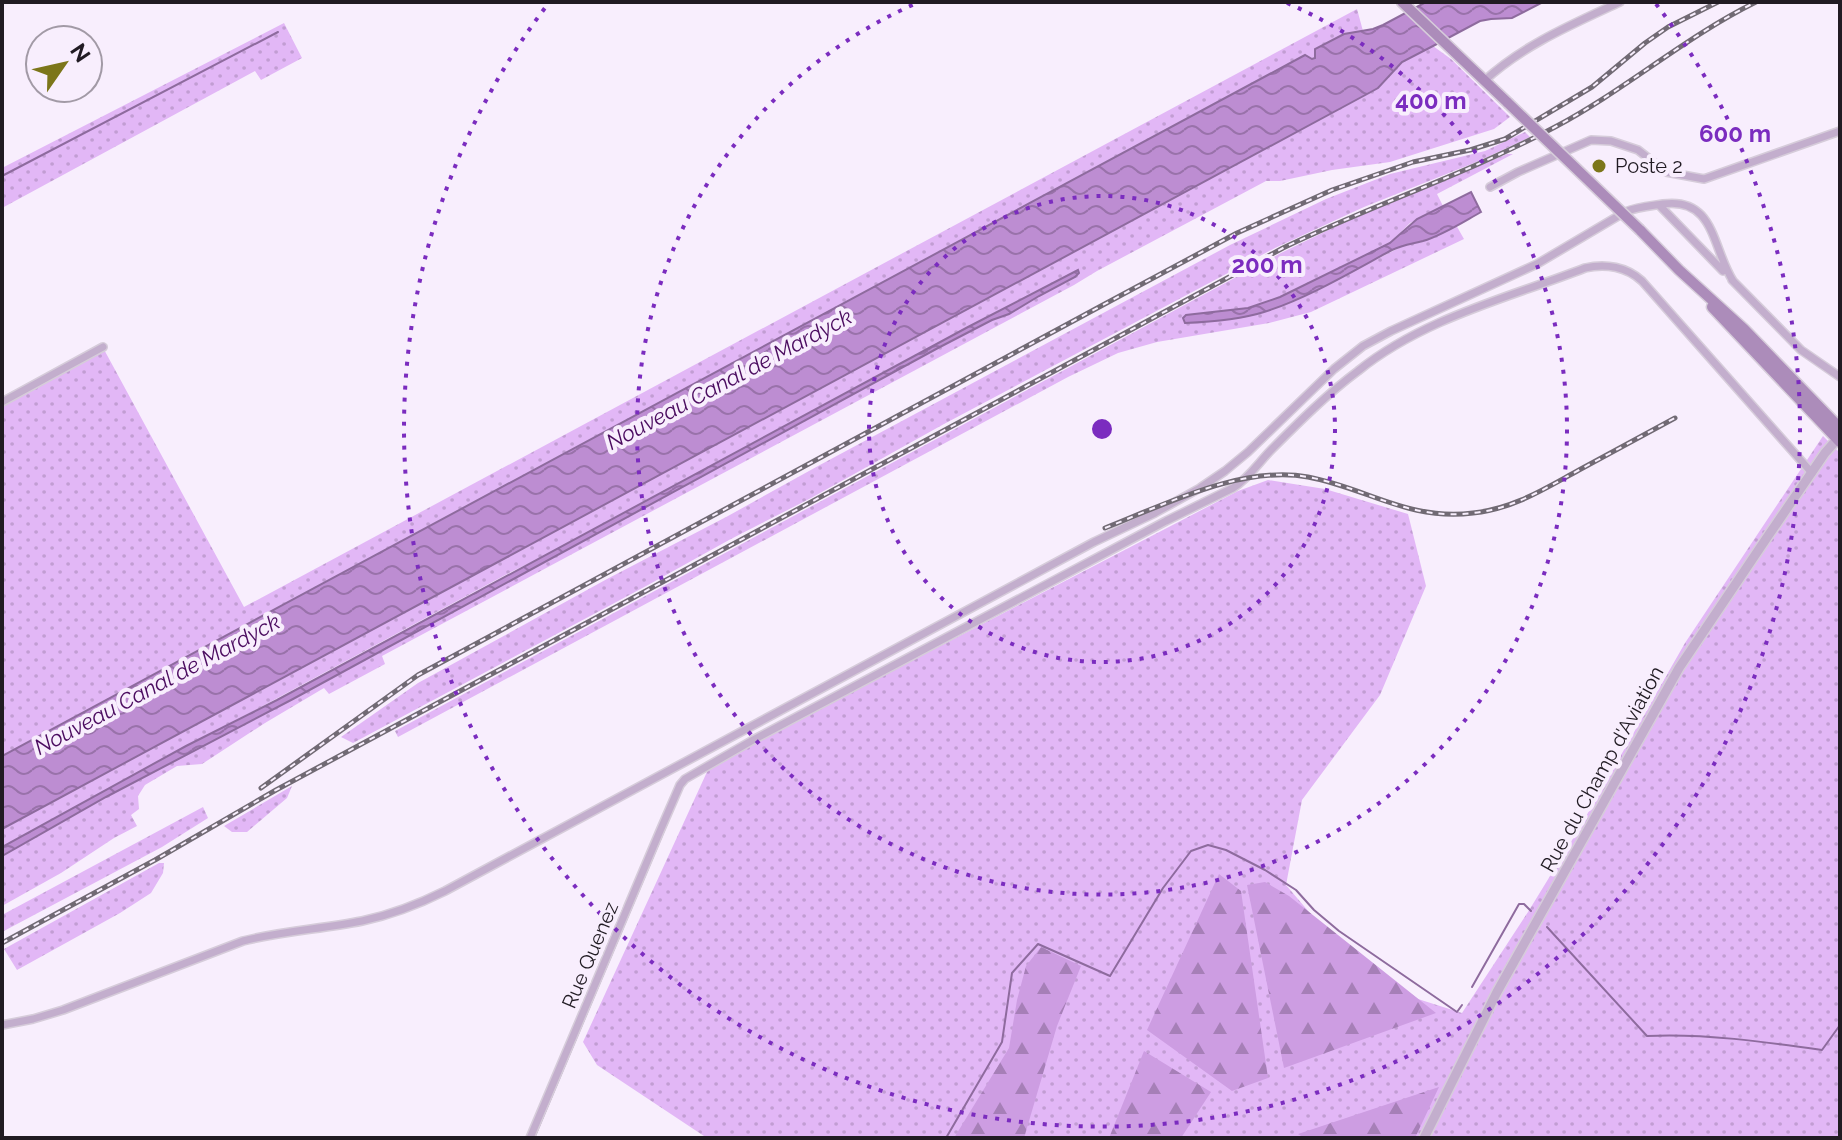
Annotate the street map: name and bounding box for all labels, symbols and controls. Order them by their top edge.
north arrow [24,24,104,104]
text: N [65,39,96,67]
text: 400 m [1395,86,1467,115]
text: 600 m [1699,119,1771,148]
place label: Poste 2 [1615,154,1683,178]
marker: Poste 2 [1590,157,1608,175]
text: 200 m [1231,250,1303,279]
water label: Nouveau Canal de Mardyck [602,303,857,455]
centre of rings [1088,415,1116,443]
water label: Nouveau Canal de Mardyck [30,608,285,760]
street label: Rue du Champ d'Aviation [1535,662,1669,876]
street label: Rue Quenez [557,898,623,1012]

